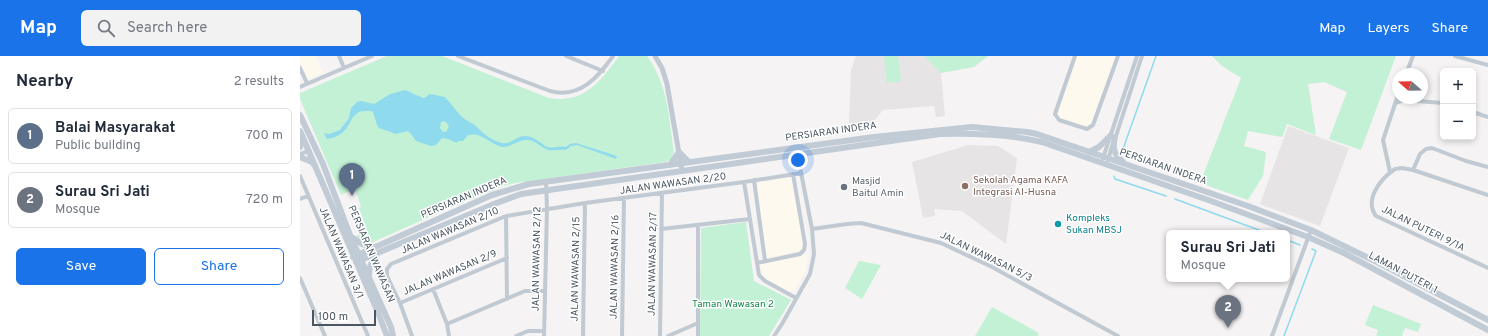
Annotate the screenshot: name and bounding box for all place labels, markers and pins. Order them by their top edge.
pin: 1 [339,163,365,196]
place label: Sekolah Agama KAFA Integrasi Al-Husna [973,174,1069,199]
place label: Masjid Baitul Amin [852,175,904,200]
marker: Sekolah Agama KAFA Integrasi Al-Husna [960,181,970,191]
marker: Masjid Baitul Amin [839,182,849,192]
place label: Kompleks Sukan MBSJ [1066,212,1122,237]
marker: Kompleks Sukan MBSJ [1053,219,1063,229]
pin: 2 [1215,295,1241,328]

